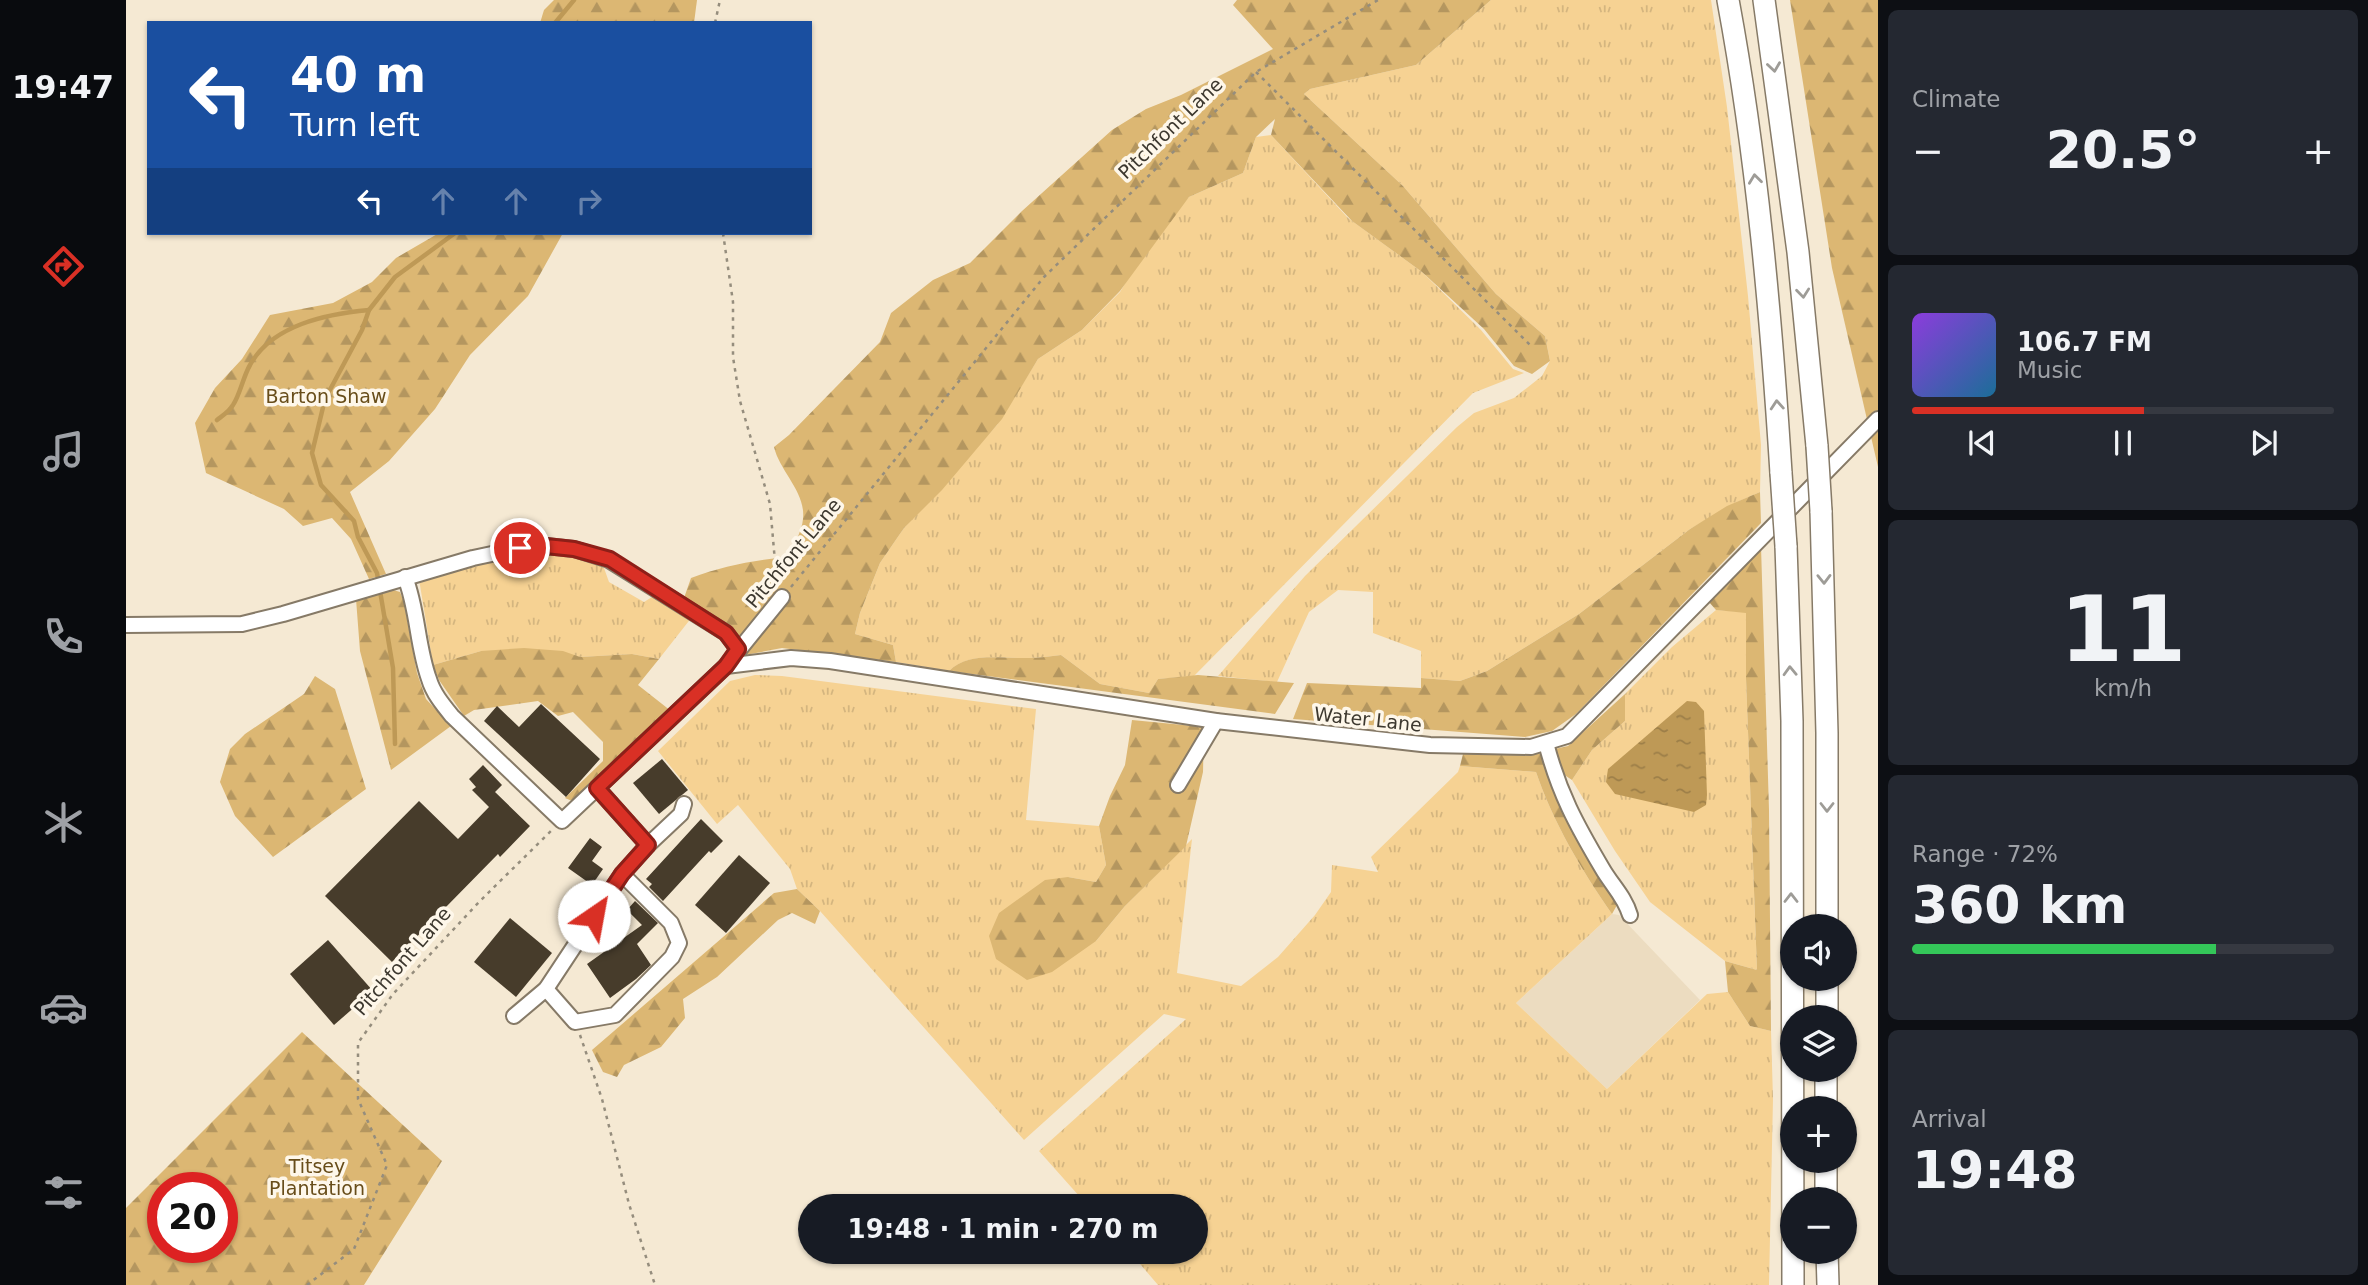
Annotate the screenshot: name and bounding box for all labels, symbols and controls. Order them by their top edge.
text: 40 m [290,47,426,104]
icon: left [175,49,266,140]
one-way arrow [1767,62,1782,73]
text: 19:47 [12,68,114,106]
street label: Pitchfont Lane [1113,73,1227,183]
text: Climate [1912,86,2001,112]
text: Turn left [290,106,420,144]
text: 20.5° [2046,120,2200,180]
text: − [1912,129,1944,173]
text: + [2302,129,2334,173]
one-way arrow [1748,173,1763,185]
icon: left [351,182,389,220]
icon: ahead [424,182,462,220]
icon: ahead [497,182,535,220]
icon: right [570,182,608,220]
icon: directions [39,242,88,291]
one-way arrow [1795,287,1810,299]
text: 106.7 FM [2017,327,2152,357]
text: Music [2017,357,2082,383]
park label: Barton Shaw [266,385,386,407]
one-way arrow [1770,400,1785,411]
icon: previous [1963,424,2001,462]
icon: pause [2104,424,2142,462]
icon: next [2245,424,2283,462]
icon: music [39,427,88,476]
street label: Pitchfont Lane [741,494,845,612]
pin [490,518,550,578]
icon: arrive [501,529,539,567]
one-way arrow [1817,574,1832,585]
text: 11 [2060,577,2186,682]
icon: phone [39,612,88,661]
one-way arrow [1783,665,1798,676]
text: km/h [2094,675,2152,701]
street label: Water Lane [1313,702,1423,736]
icon: climate [39,798,88,847]
one-way arrow [1820,801,1835,812]
text: Range · 72% [1912,841,2058,867]
text: 360 km [1912,875,2127,935]
position arrow [557,879,631,953]
one-way arrow [1783,893,1799,903]
street label: Pitchfont Lane [349,902,455,1020]
map controls [1780,914,1857,1264]
button: sound [1780,914,1857,991]
icon: car [39,983,88,1032]
button: layers [1780,1005,1857,1082]
button: + [1780,1096,1857,1173]
text: Arrival [1912,1106,1987,1132]
text: 19:48 [1912,1140,2078,1200]
park label: Titsey Plantation [269,1155,365,1199]
icon: filters [39,1168,88,1217]
speed limit sign: 20 [147,1172,238,1263]
button: − [1780,1187,1857,1264]
text: 19:48 · 1 min · 270 m [848,1214,1158,1244]

